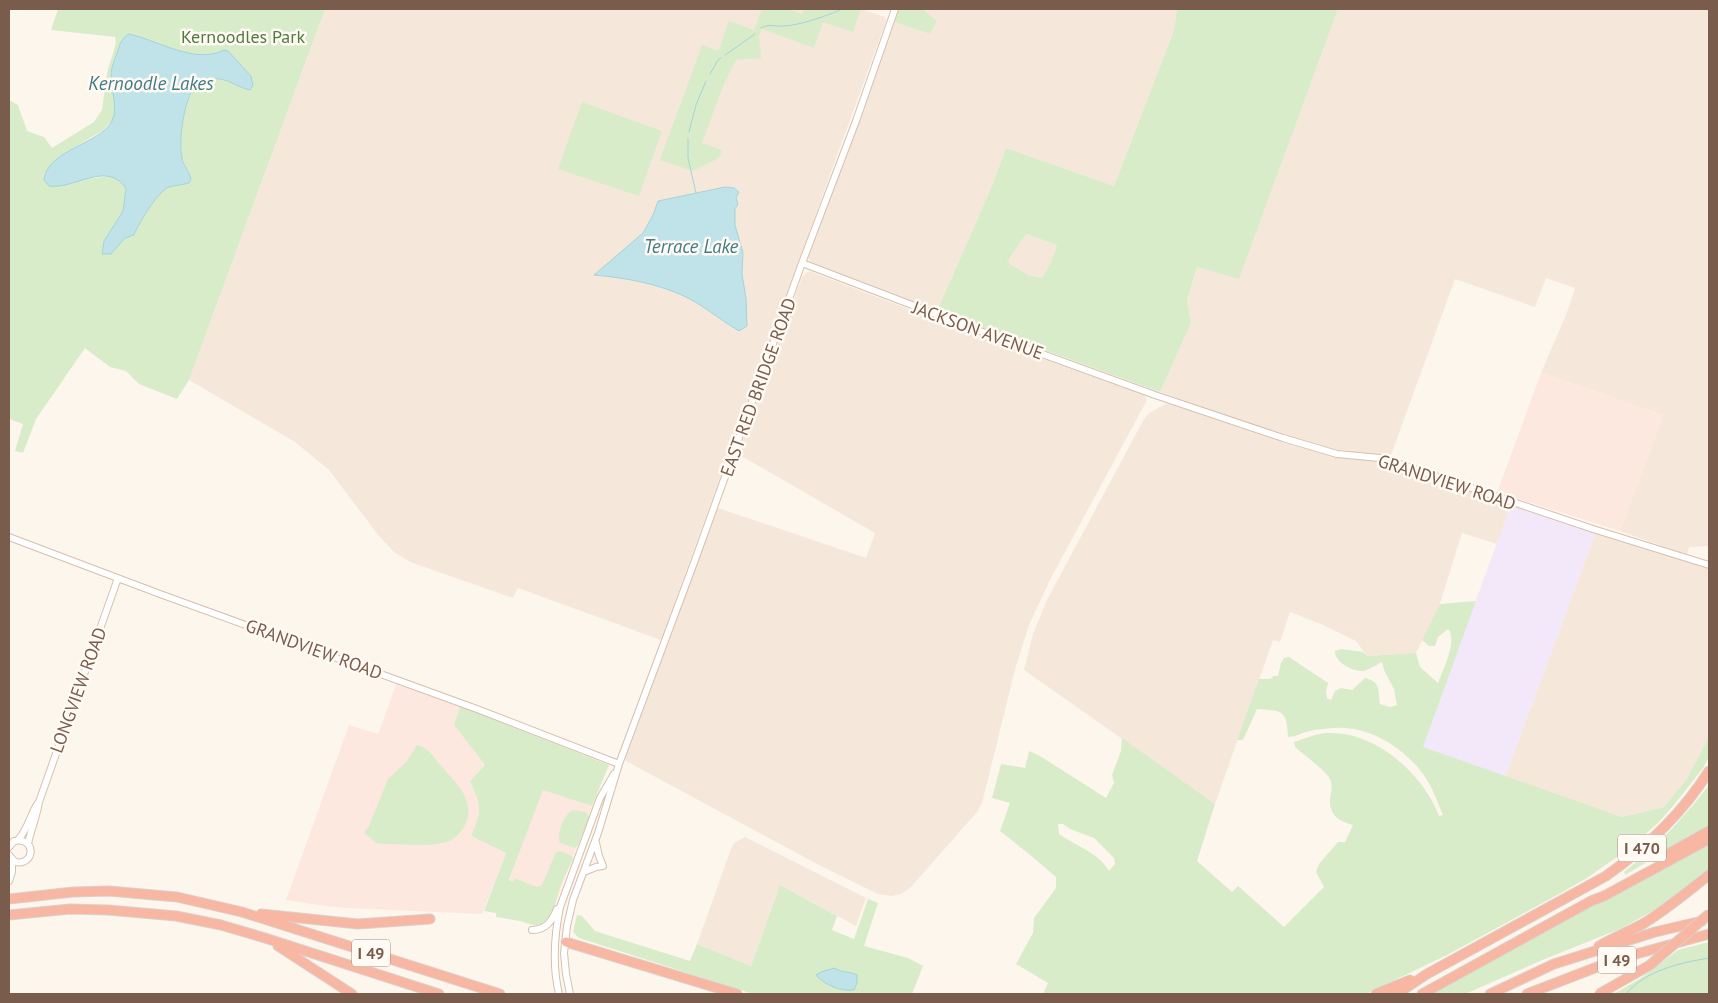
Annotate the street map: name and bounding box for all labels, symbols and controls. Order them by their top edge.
park label: Kernoodles Park [181,25,305,48]
water label: Kernoodle Lakes [88,71,214,95]
water label: Terrace Lake [644,234,738,258]
street label: EAST RED BRIDGE ROAD [715,294,801,480]
street label: JACKSON AVENUE [908,295,1047,364]
street label: GRANDVIEW ROAD [1375,449,1519,515]
street label: GRANDVIEW ROAD [243,614,385,684]
street label: LONGVIEW ROAD [45,624,111,756]
road number: I 470 [1618,834,1666,861]
road number: I 49 [352,940,390,966]
road number: I 49 [1598,946,1636,974]

